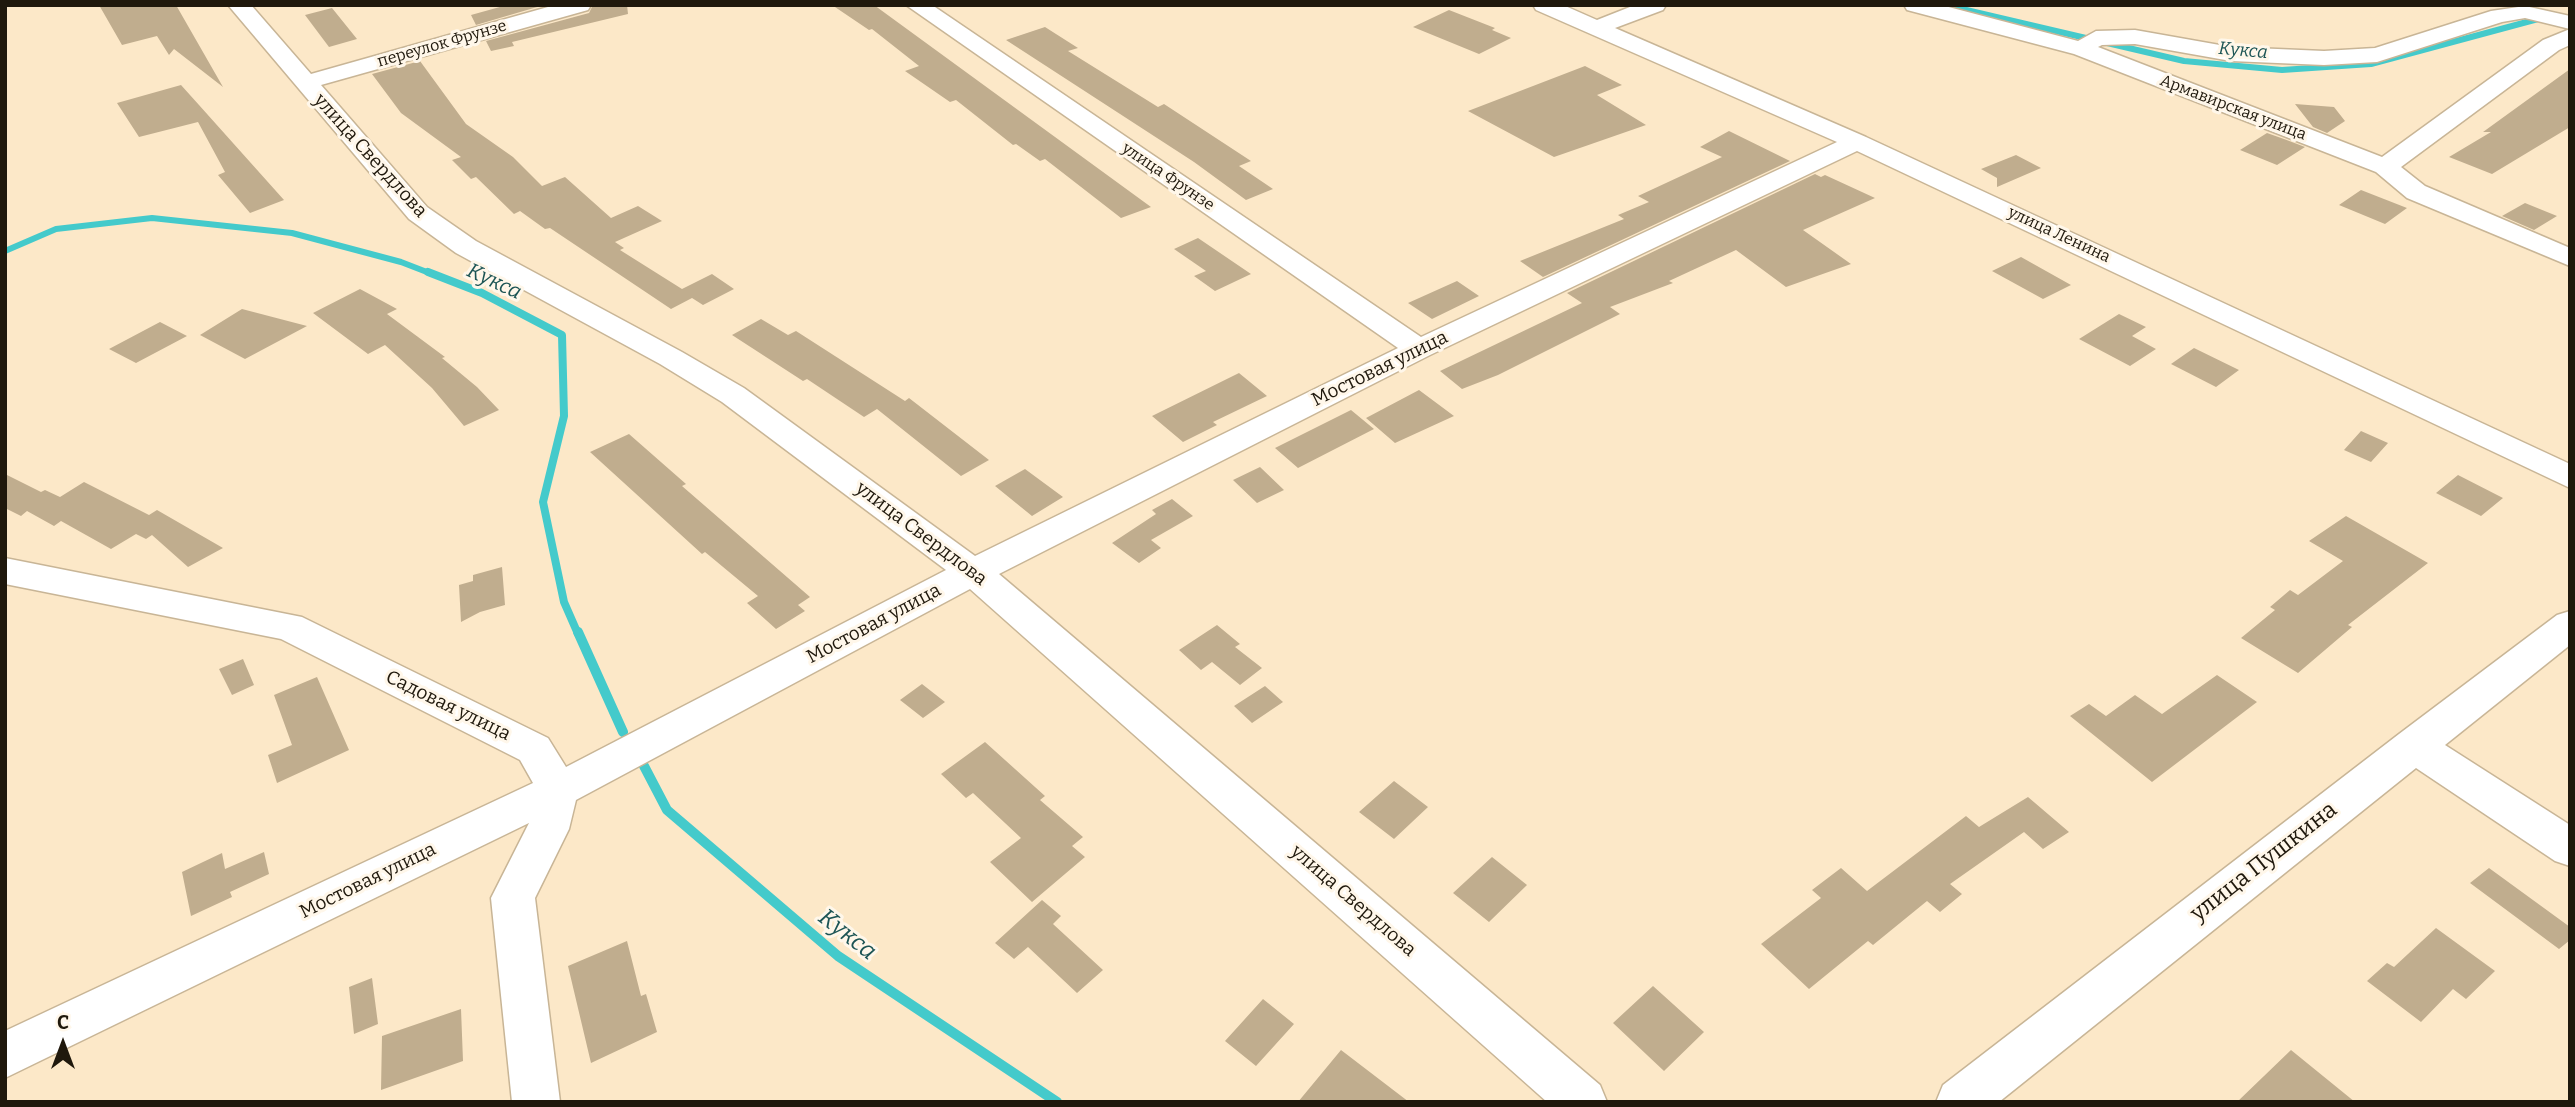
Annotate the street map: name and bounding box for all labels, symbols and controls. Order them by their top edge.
street label: переулок Фрунзе [375,16,509,72]
water label: Кукса [2217,38,2269,64]
street label: Армавирская улица [2157,71,2309,145]
street label: улица Свердлова [308,89,432,223]
street label: улица Фрунзе [1118,139,1218,215]
street label: улица Ленина [2005,203,2113,267]
water label: Кукса [463,258,525,306]
street label: Мостовая улица [1308,326,1452,412]
street label: улица Свердлова [851,477,991,591]
street label: Мостовая улица [803,579,945,669]
street label: Садовая улица [382,666,514,746]
street label: улица Пушкина [2185,796,2343,928]
street label: Мостовая улица [296,838,440,924]
street label: улица Свердлова [1286,840,1420,962]
water label: Кукса [812,903,882,967]
north arrow [28,1009,98,1079]
text: С [57,1011,69,1034]

